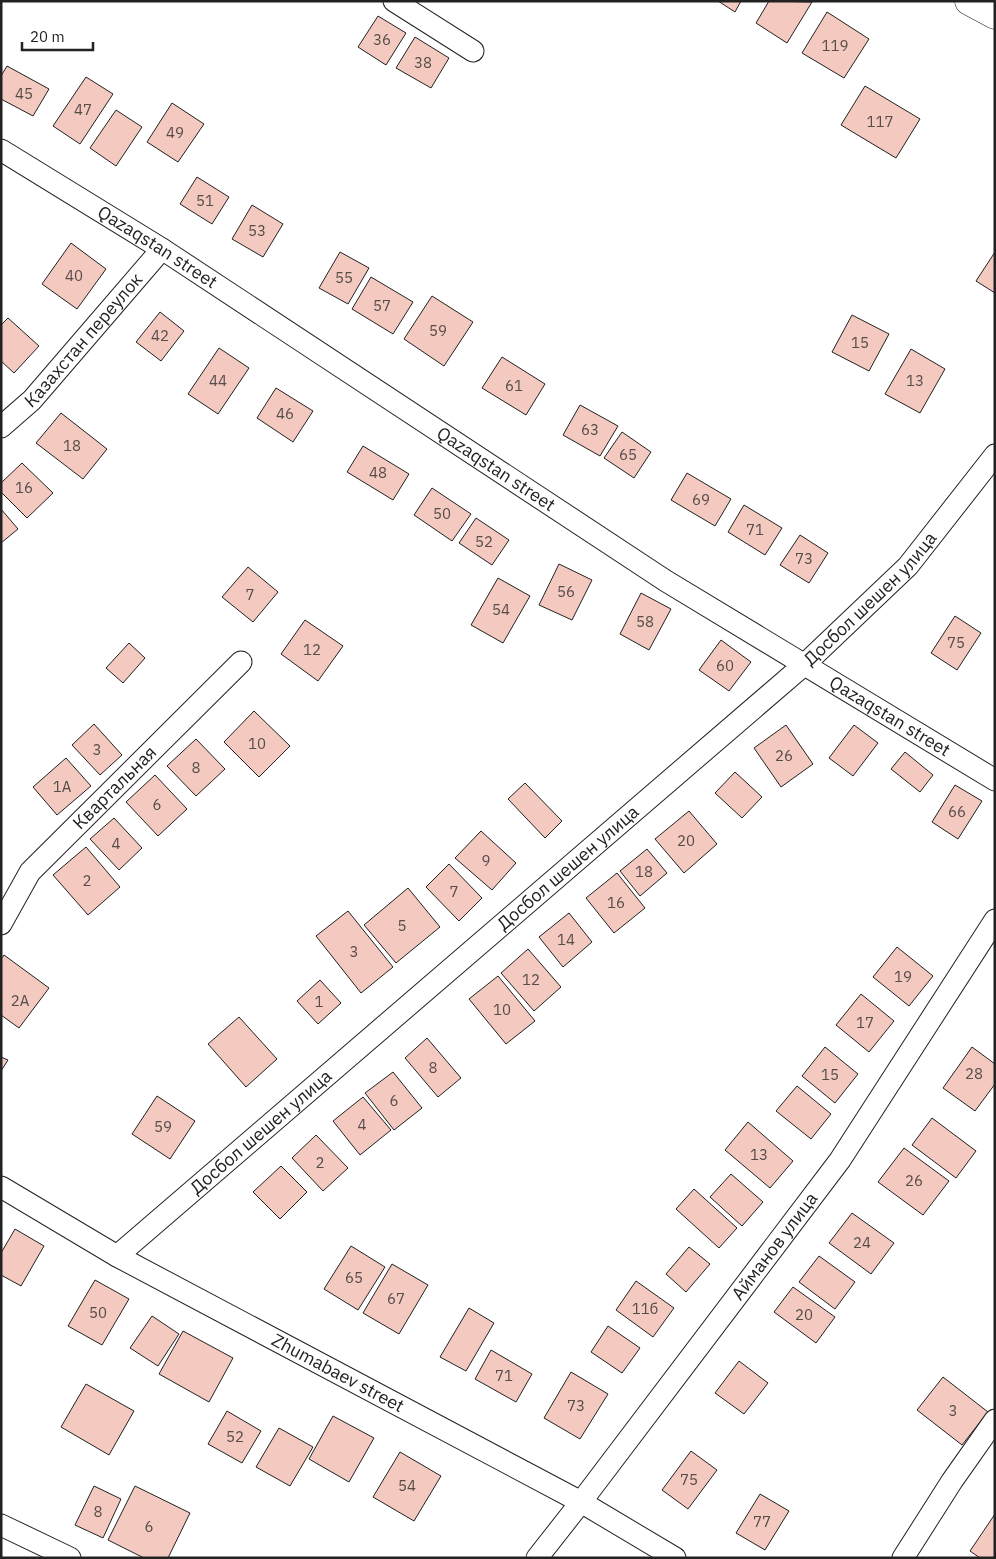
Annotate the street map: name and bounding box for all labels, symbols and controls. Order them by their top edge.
scale bar [22,20,94,52]
text: 20 m [30,27,65,46]
house number: 36 [373,30,391,49]
house number: 119 [821,36,849,55]
house number: 38 [414,53,432,72]
house number: 45 [15,84,33,103]
house number: 47 [74,100,92,119]
house number: 117 [866,112,894,131]
house number: 49 [166,123,184,142]
house number: 51 [196,191,214,210]
street label: Qazaqstan street [93,200,222,293]
house number: 53 [248,221,266,240]
house number: 40 [65,266,83,285]
street label: Казахстан переулок [19,268,147,412]
house number: 55 [335,268,353,287]
house number: 57 [373,296,391,315]
house number: 59 [429,321,447,340]
house number: 42 [151,326,169,345]
house number: 15 [851,333,869,352]
house number: 44 [209,371,227,390]
house number: 13 [906,371,924,390]
house number: 61 [505,376,523,395]
house number: 46 [276,404,294,423]
house number: 63 [581,420,599,439]
street label: Qazaqstan street [433,421,560,516]
house number: 18 [63,436,81,455]
house number: 65 [619,445,637,464]
house number: 48 [369,463,387,482]
house number: 16 [15,478,33,497]
house number: 69 [692,490,710,509]
house number: 50 [433,504,451,523]
house number: 71 [746,520,764,539]
street label: Досбол шешен улица [798,527,942,670]
house number: 52 [475,532,493,551]
house number: 73 [795,549,813,568]
house number: 56 [557,582,575,601]
house number: 7 [245,585,255,604]
house number: 54 [492,600,510,619]
house number: 58 [636,612,654,631]
house number: 75 [947,633,965,652]
house number: 12 [303,640,321,659]
house number: 60 [716,656,734,675]
street label: Qazaqstan street [825,670,955,761]
house number: 10 [248,734,266,753]
house number: 3 [92,740,102,759]
street label: Квартальная [68,741,161,834]
house number: 26 [775,746,793,765]
house number: 8 [191,758,201,777]
house number: 1А [53,777,72,796]
house number: 6 [152,795,162,814]
street label: Досбол шешен улица [492,800,644,935]
house number: 66 [948,802,966,821]
house number: 20 [677,831,695,850]
house number: 4 [111,834,121,853]
house number: 9 [481,851,491,870]
house number: 18 [635,862,653,881]
house number: 2 [82,871,92,890]
house number: 7 [449,882,459,901]
house number: 16 [607,893,625,912]
house number: 5 [397,916,407,935]
house number: 14 [557,930,575,949]
house number: 3 [349,942,359,961]
house number: 19 [894,967,912,986]
house number: 12 [522,970,540,989]
house number: 2А [11,991,30,1010]
house number: 1 [314,992,324,1011]
house number: 10 [493,1000,511,1019]
house number: 17 [856,1013,874,1032]
house number: 8 [428,1058,438,1077]
street label: Досбол шешен улица [185,1064,337,1199]
house number: 28 [965,1064,983,1083]
house number: 15 [821,1065,839,1084]
house number: 6 [389,1091,399,1110]
house number: 4 [357,1115,367,1134]
house number: 59 [154,1117,172,1136]
house number: 13 [750,1145,768,1164]
house number: 2 [315,1153,325,1172]
house number: 26 [905,1171,923,1190]
street label: Айманов улица [726,1187,823,1304]
house number: 24 [853,1233,871,1252]
house number: 65 [345,1268,363,1287]
house number: 67 [387,1289,405,1308]
house number: 11б [632,1299,658,1318]
house number: 50 [89,1303,107,1322]
house number: 20 [795,1305,813,1324]
street label: Zhumabaev street [268,1328,408,1417]
house number: 71 [495,1366,513,1385]
house number: 73 [567,1396,585,1415]
house number: 3 [948,1401,958,1420]
house number: 52 [226,1427,244,1446]
house number: 75 [680,1470,698,1489]
house number: 54 [398,1476,416,1495]
house number: 8 [93,1502,103,1521]
house number: 77 [753,1512,771,1531]
house number: 6 [144,1517,154,1536]

